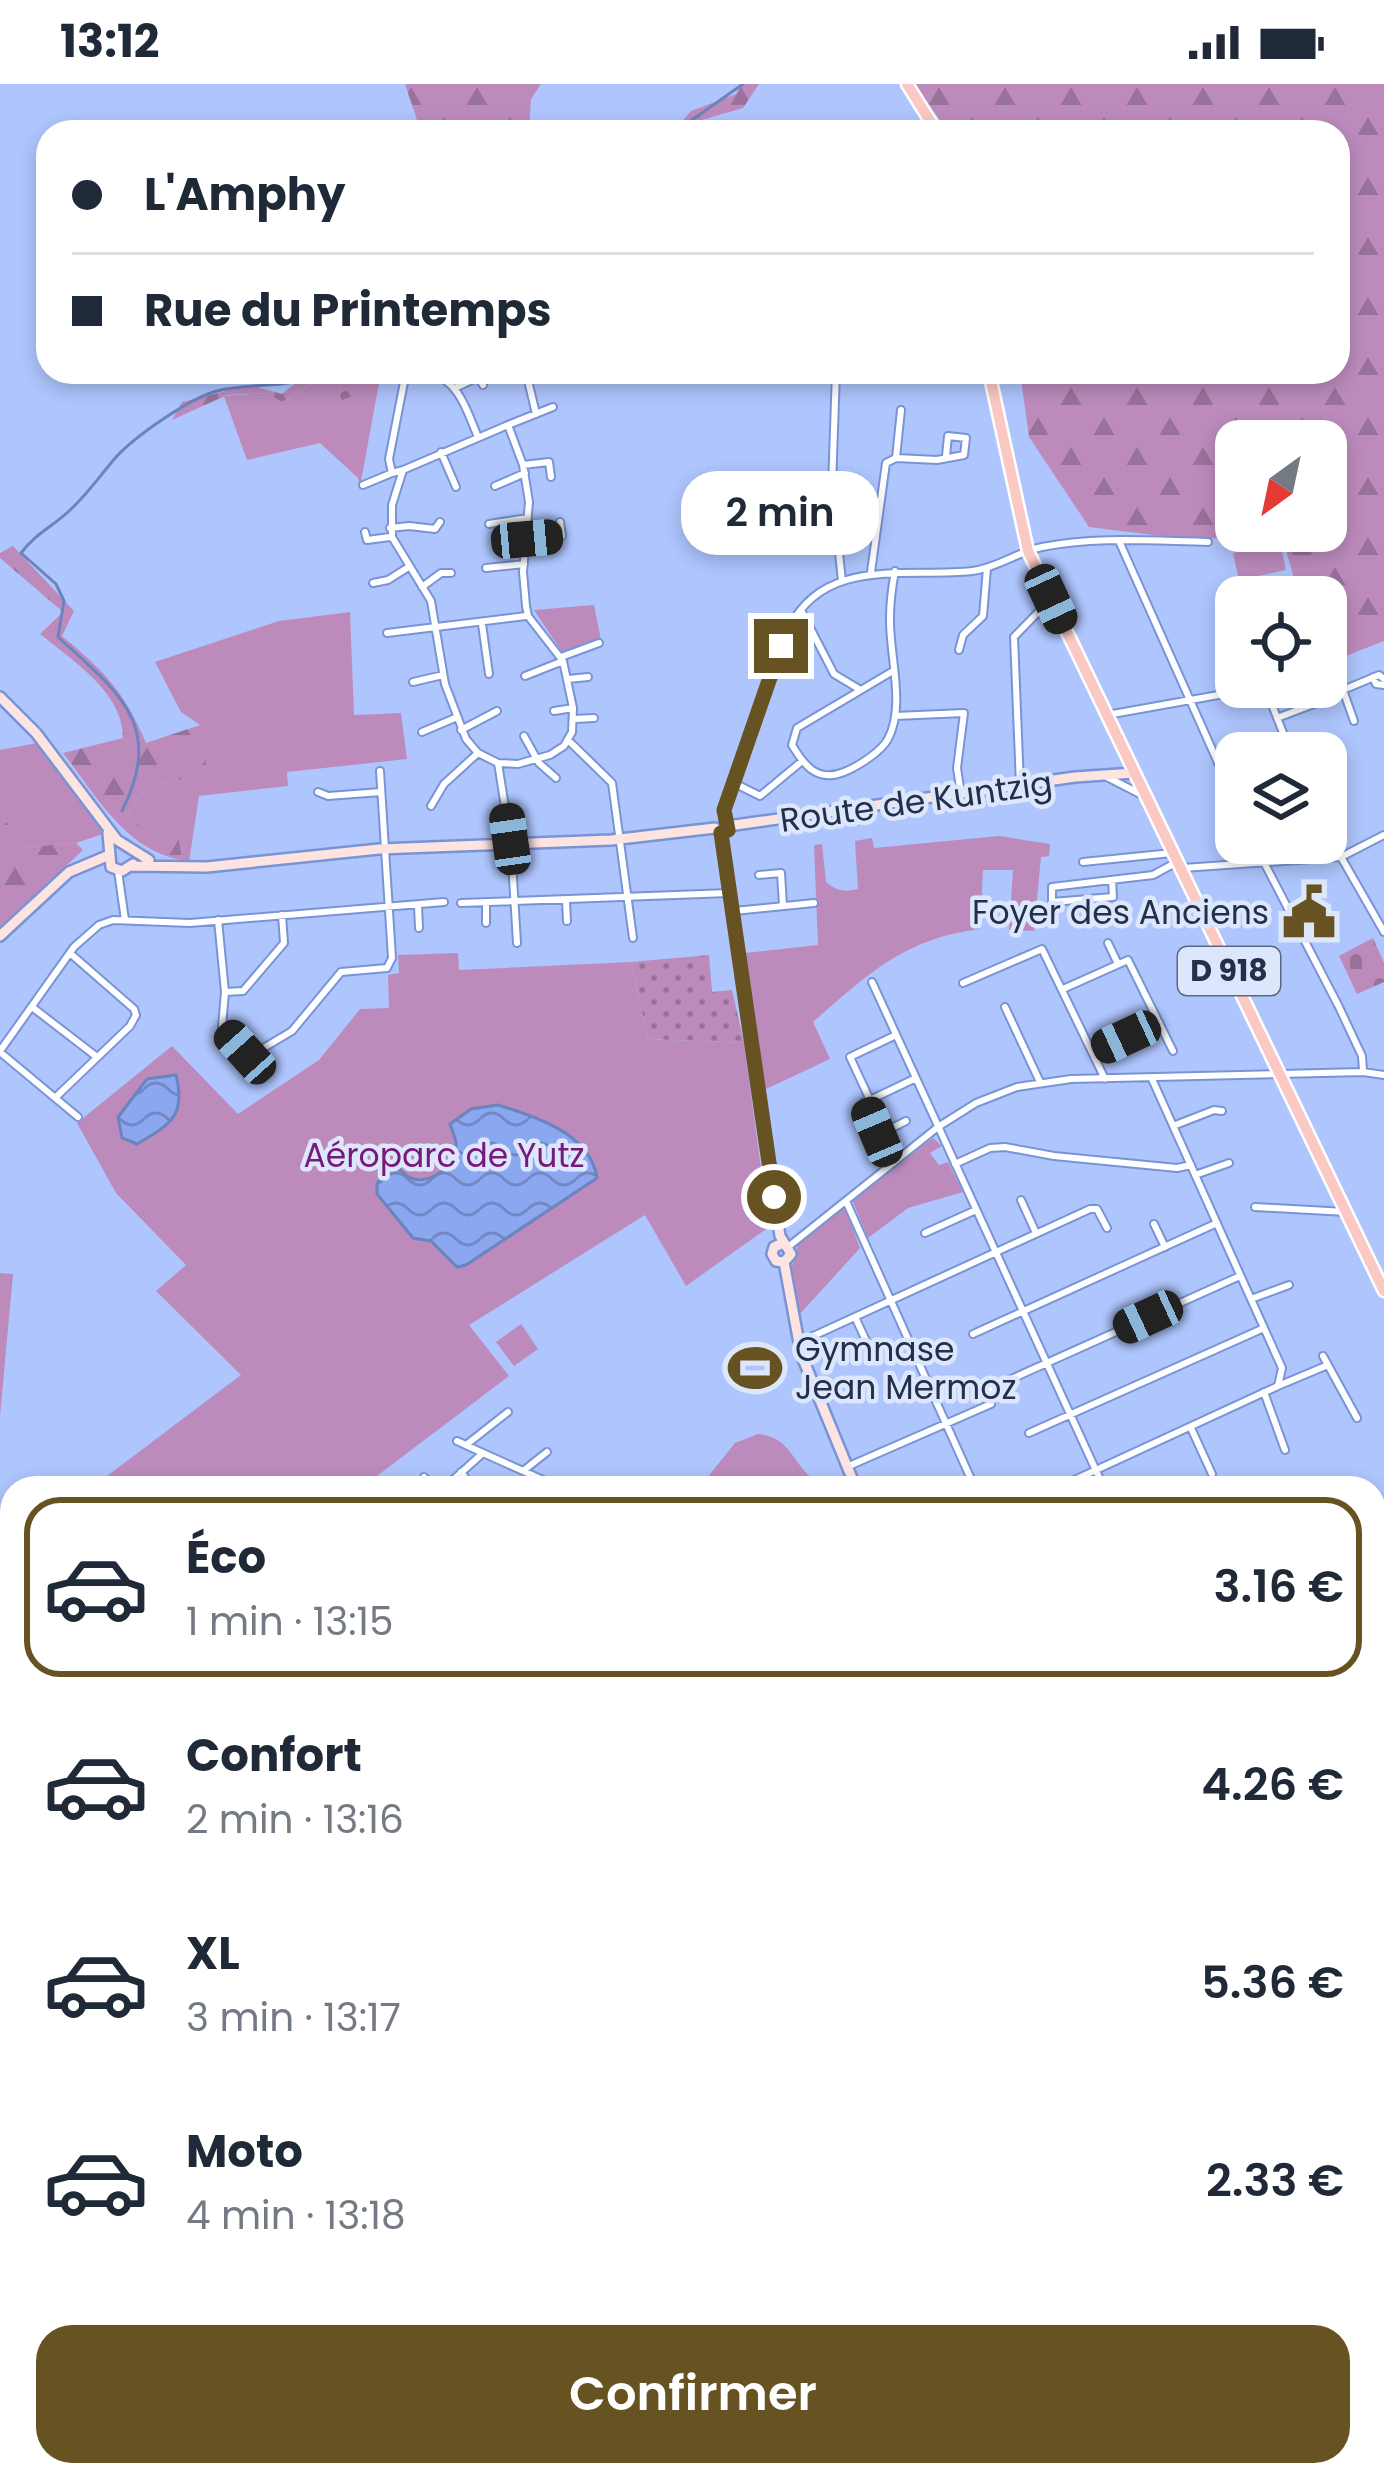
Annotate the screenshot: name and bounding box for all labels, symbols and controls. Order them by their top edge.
text: 13:12 [60,10,160,73]
text: L'Amphy [144,163,346,226]
text: Rue du Printemps [144,279,552,342]
north arrow [1215,420,1347,552]
map controls [1215,420,1347,864]
callout: 2 min [682,472,880,556]
text: 2 min [725,485,835,540]
car [490,518,564,560]
car [1019,559,1083,639]
button: locate [1215,576,1347,708]
route end [754,619,808,673]
button: layers [1215,732,1347,864]
street label: Route de Kuntzig [777,759,1055,844]
car [487,801,533,877]
public building icon: Foyer des Anciens [1280,883,1338,941]
place label: Foyer des Anciens [972,889,1269,936]
road number: D 918 [1178,947,1280,995]
car [1086,1005,1166,1069]
car [208,1013,282,1091]
car [846,1092,908,1172]
park label: Aéroparc de Yutz [304,1132,584,1179]
route start [747,1170,801,1224]
car [1108,1285,1188,1349]
place label: Gymnase Jean Mermoz [795,1326,1017,1411]
sports icon: Gymnase Jean Mermoz [726,1339,784,1397]
text: Éco [186,1526,266,1589]
icon: car [42,1533,150,1641]
text: 3.16 € [1214,1555,1344,1618]
text: 1 min · 13:15 [186,1594,393,1649]
text: Confort [186,1724,362,1787]
icon: car [42,1731,150,1839]
text: 4.26 € [1201,1753,1344,1816]
text: 2 min · 13:16 [186,1792,404,1847]
text: XL [186,1922,240,1985]
icon: car [42,1929,150,2037]
text: 5.36 € [1201,1951,1344,2014]
text: 3 min · 13:17 [186,1990,401,2045]
text: Moto [186,2120,303,2183]
icon: car [42,2127,150,2235]
text: 2.33 € [1206,2149,1344,2212]
text: 4 min · 13:18 [186,2188,406,2243]
button: Confirmer [36,2325,1350,2463]

